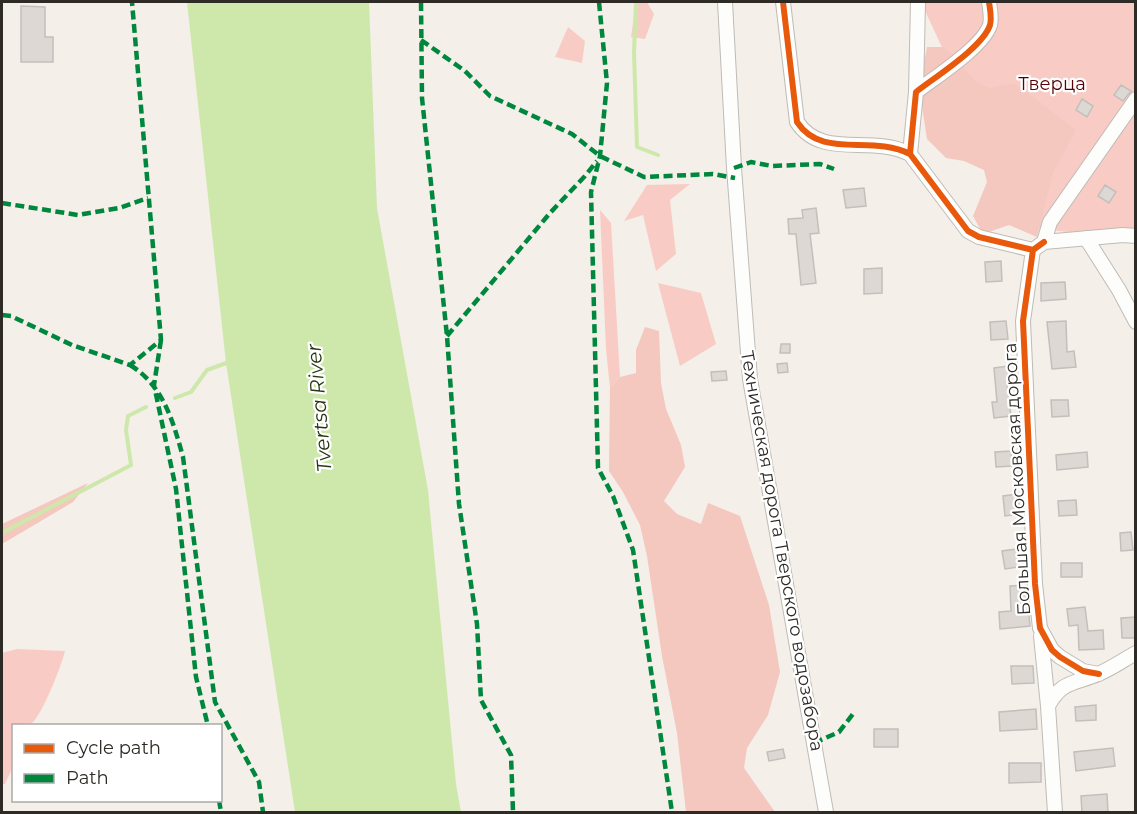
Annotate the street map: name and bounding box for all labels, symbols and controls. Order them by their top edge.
park label: Тверца [1018,73,1086,95]
water label: Tvertsa River [301,342,337,473]
street label: Большая Московская дорога [999,342,1035,616]
street label: Техническая дорога Тверского водозабора [736,349,828,753]
legend [12,724,222,802]
text: Cycle path [66,737,161,759]
text: Path [66,767,109,789]

